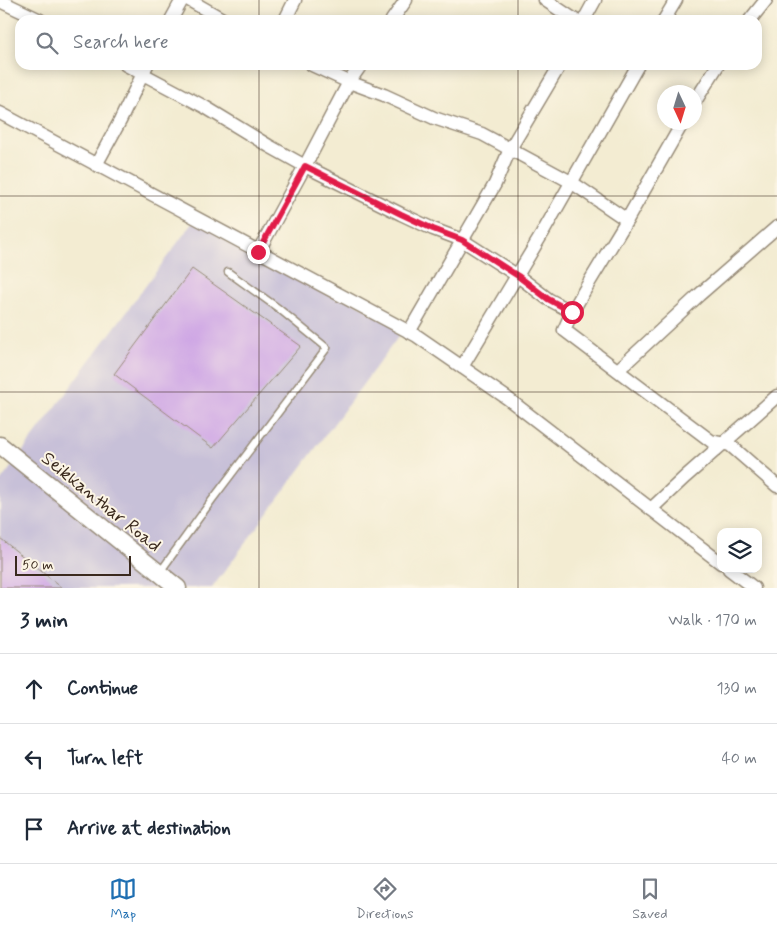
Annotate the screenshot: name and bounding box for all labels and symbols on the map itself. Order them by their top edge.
north arrow [657,85,702,130]
route end [247,241,270,264]
route start [561,301,584,324]
street label: Seikkanthar Road [36,446,166,558]
scale bar [15,553,131,576]

